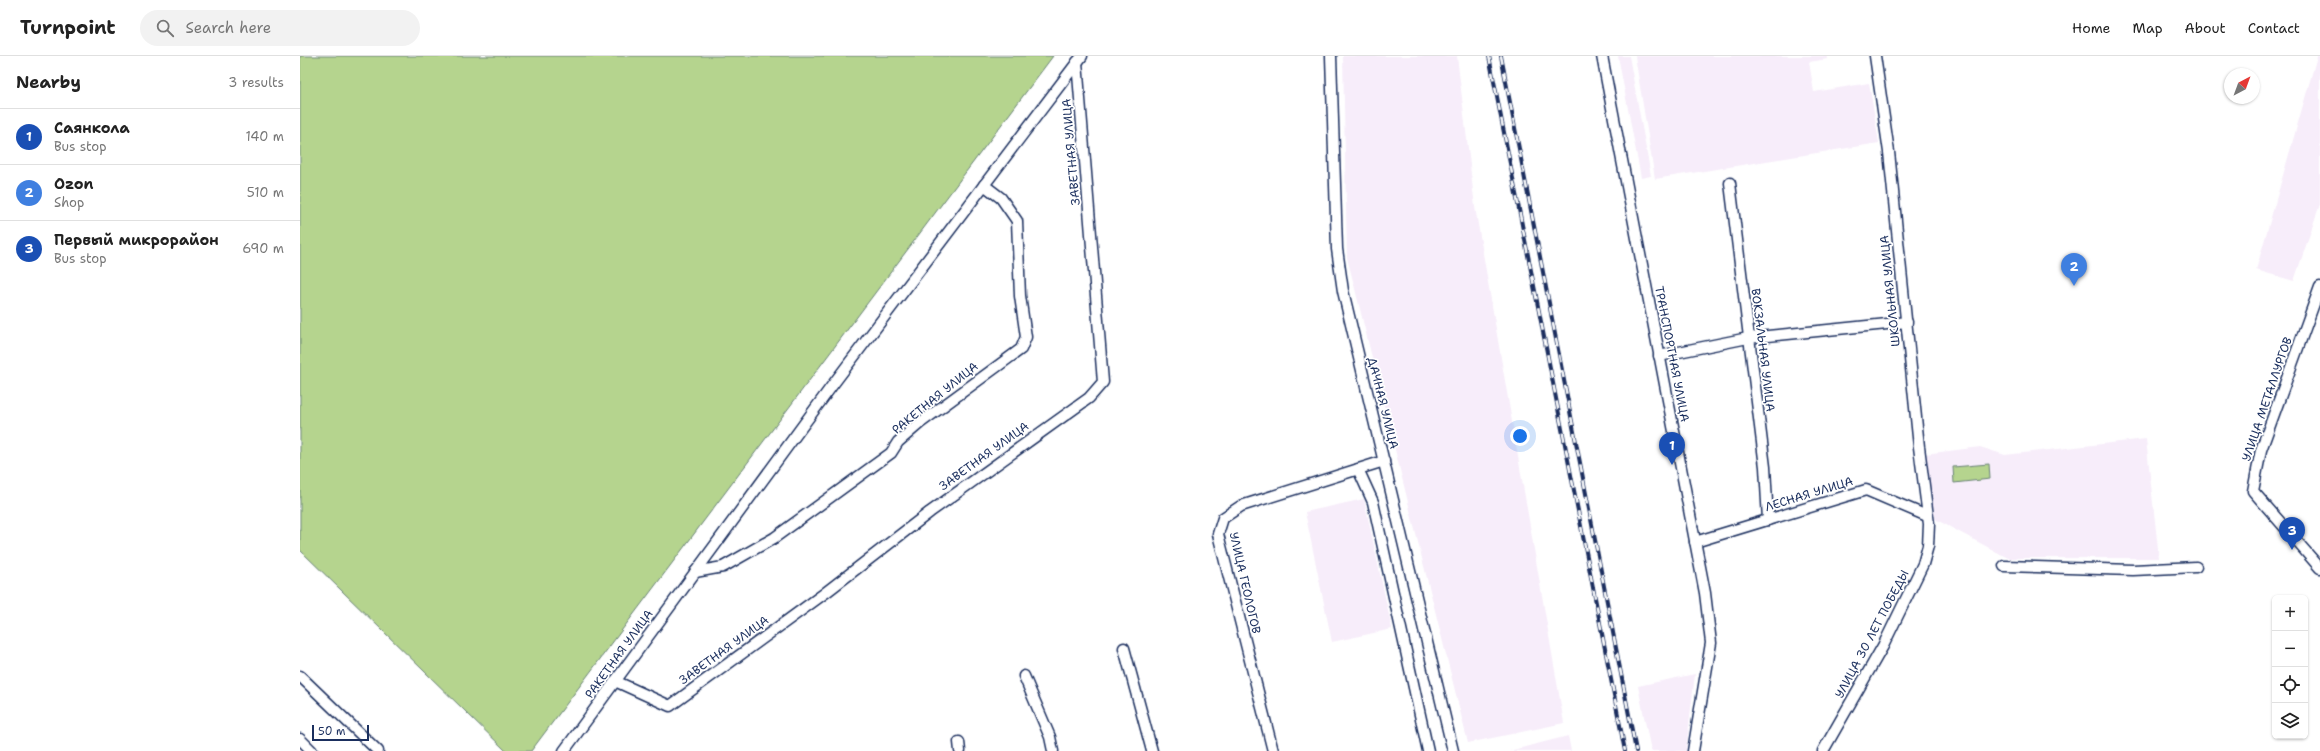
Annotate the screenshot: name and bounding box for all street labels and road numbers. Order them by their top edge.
street label: ЗАВЕТНАЯ УЛИЦА [1058,98,1084,206]
street label: ШКОЛЬНАЯ УЛИЦА [1876,234,1904,347]
street label: ТРАНСПОРТНАЯ УЛИЦА [1651,285,1693,423]
street label: ВОКЗАЛЬНАЯ УЛИЦА [1747,287,1779,413]
street label: УЛИЦА МЕТАЛЛУРГОВ [2238,335,2296,463]
street label: ДАЧНАЯ УЛИЦА [1364,355,1402,451]
street label: РАКЕТНАЯ УЛИЦА [889,358,982,438]
street label: ЗАВЕТНАЯ УЛИЦА [936,418,1032,494]
street label: ЛЕСНАЯ УЛИЦА [1763,473,1855,515]
street label: УЛИЦА ГЕОЛОГОВ [1226,531,1264,635]
street label: УЛИЦА 30 ЛЕТ ПОБЕДЫ [1831,567,1913,701]
street label: РАКЕТНАЯ УЛИЦА [581,606,657,702]
street label: ЗАВЕТНАЯ УЛИЦА [676,612,772,688]

